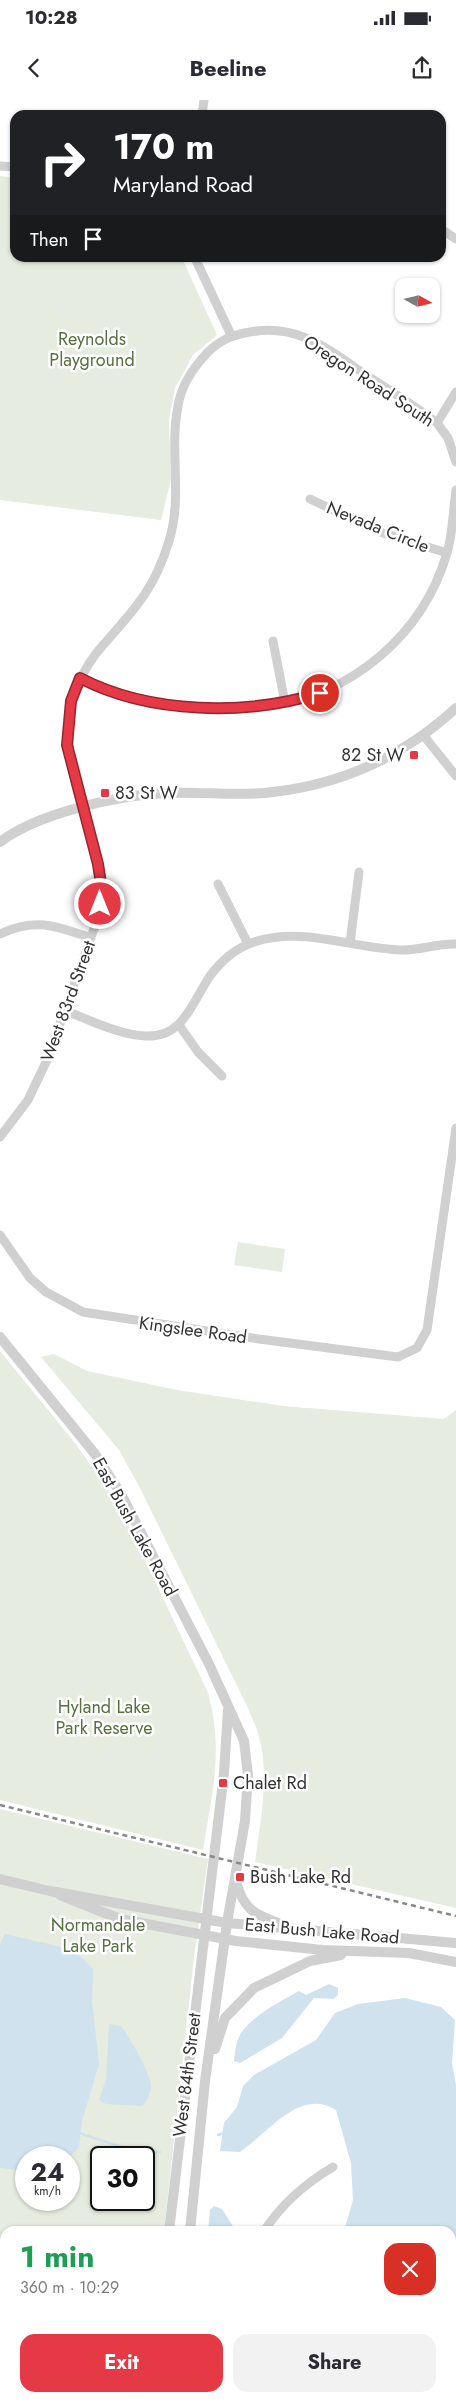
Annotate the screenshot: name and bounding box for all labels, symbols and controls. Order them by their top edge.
text: 10:28 [25,4,78,31]
text: Beeline [189,52,267,84]
icon: back [20,54,48,82]
icon: share [408,54,436,82]
text: 170 m [113,122,214,172]
icon: right [30,130,95,195]
text: Maryland Road [113,168,253,200]
icon: arrive [79,225,107,253]
text: Then [30,226,69,253]
north arrow [395,278,440,322]
map controls [395,278,440,323]
park label: Reynolds Playground [49,326,135,373]
street label: Oregon Road South [298,329,440,433]
street label: Nevada Circle [323,495,433,559]
pin [299,672,341,714]
icon: arrive [306,679,334,707]
place label: 82 St W [341,742,404,768]
marker: 82 St W [408,749,420,761]
place label: 83 St W [115,780,178,806]
marker: 83 St W [99,787,111,799]
position arrow [73,877,125,929]
street label: West 83rd Street [34,936,102,1065]
street label: Kingslee Road [137,1310,249,1350]
street label: East Bush Lake Road [86,1453,184,1601]
park label: Hyland Lake Park Reserve [56,1694,152,1741]
place label: Chalet Rd [233,1770,307,1796]
marker: Chalet Rd [217,1777,229,1789]
place label: Bush Lake Rd [250,1864,351,1890]
marker: Bush Lake Rd [234,1871,246,1883]
street label: East Bush Lake Road [244,1911,400,1951]
park label: Normandale Lake Park [51,1912,145,1959]
street label: West 84th Street [166,2011,208,2139]
speed limit sign: 30 [90,2146,155,2211]
text: 24 [31,2154,64,2190]
text: km/h [34,2182,61,2200]
text: 1 min [20,2235,94,2278]
button: close [384,2243,436,2295]
text: 360 m · 10:29 [20,2276,119,2299]
button: Exit [20,2334,223,2392]
button: Share [233,2334,436,2392]

